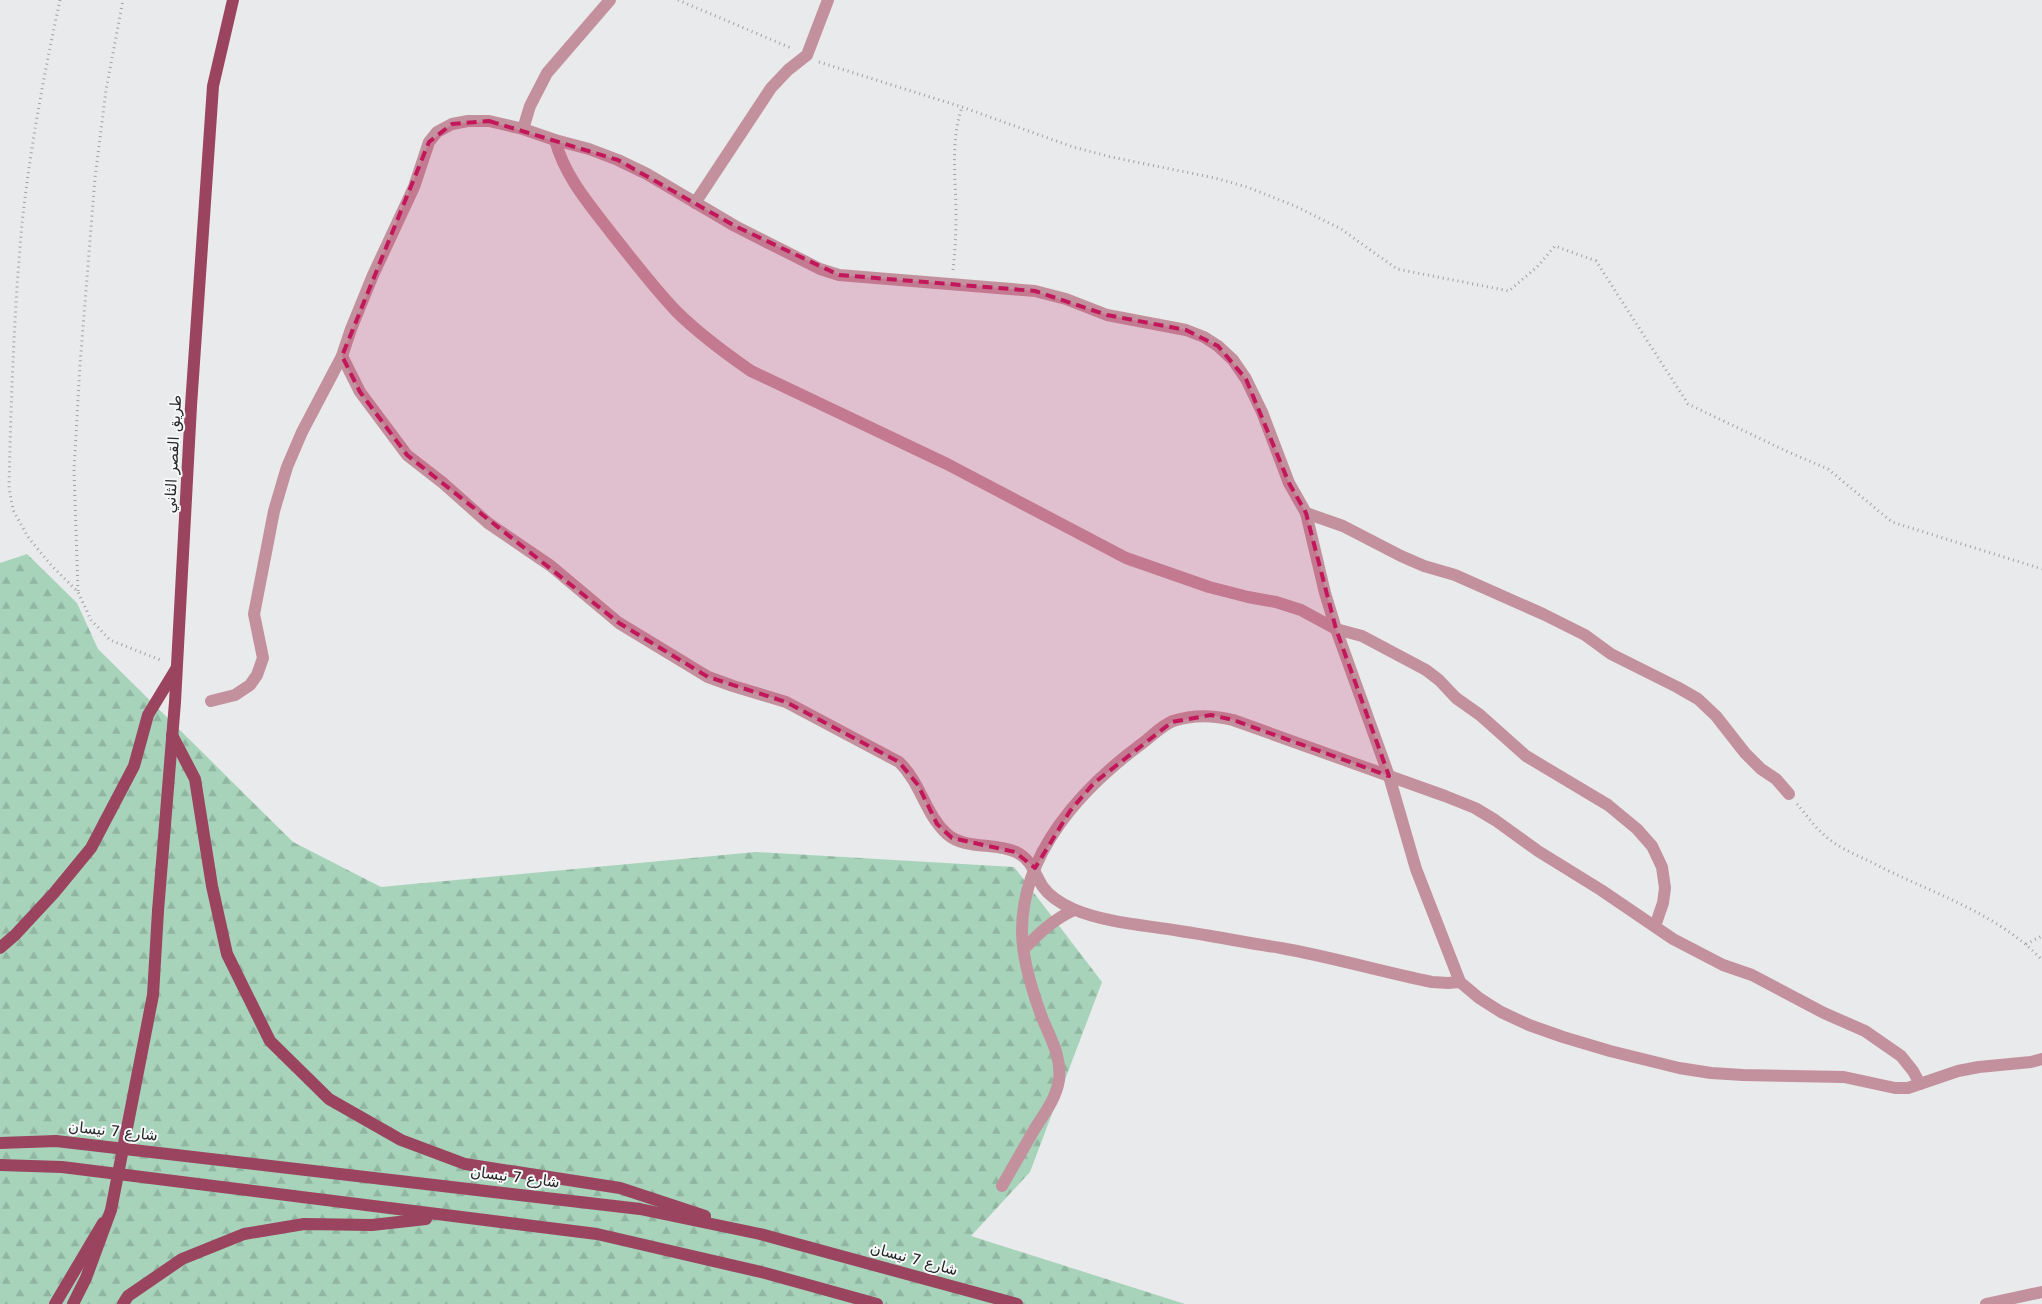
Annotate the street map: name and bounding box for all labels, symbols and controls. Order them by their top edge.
street label: طريق القصر الثاني [161,394,186,514]
street label: شارع 7 نيسان [67,1117,159,1145]
street label: شارع 7 نيسان [469,1163,561,1191]
street label: شارع 7 نيسان [868,1239,960,1279]

